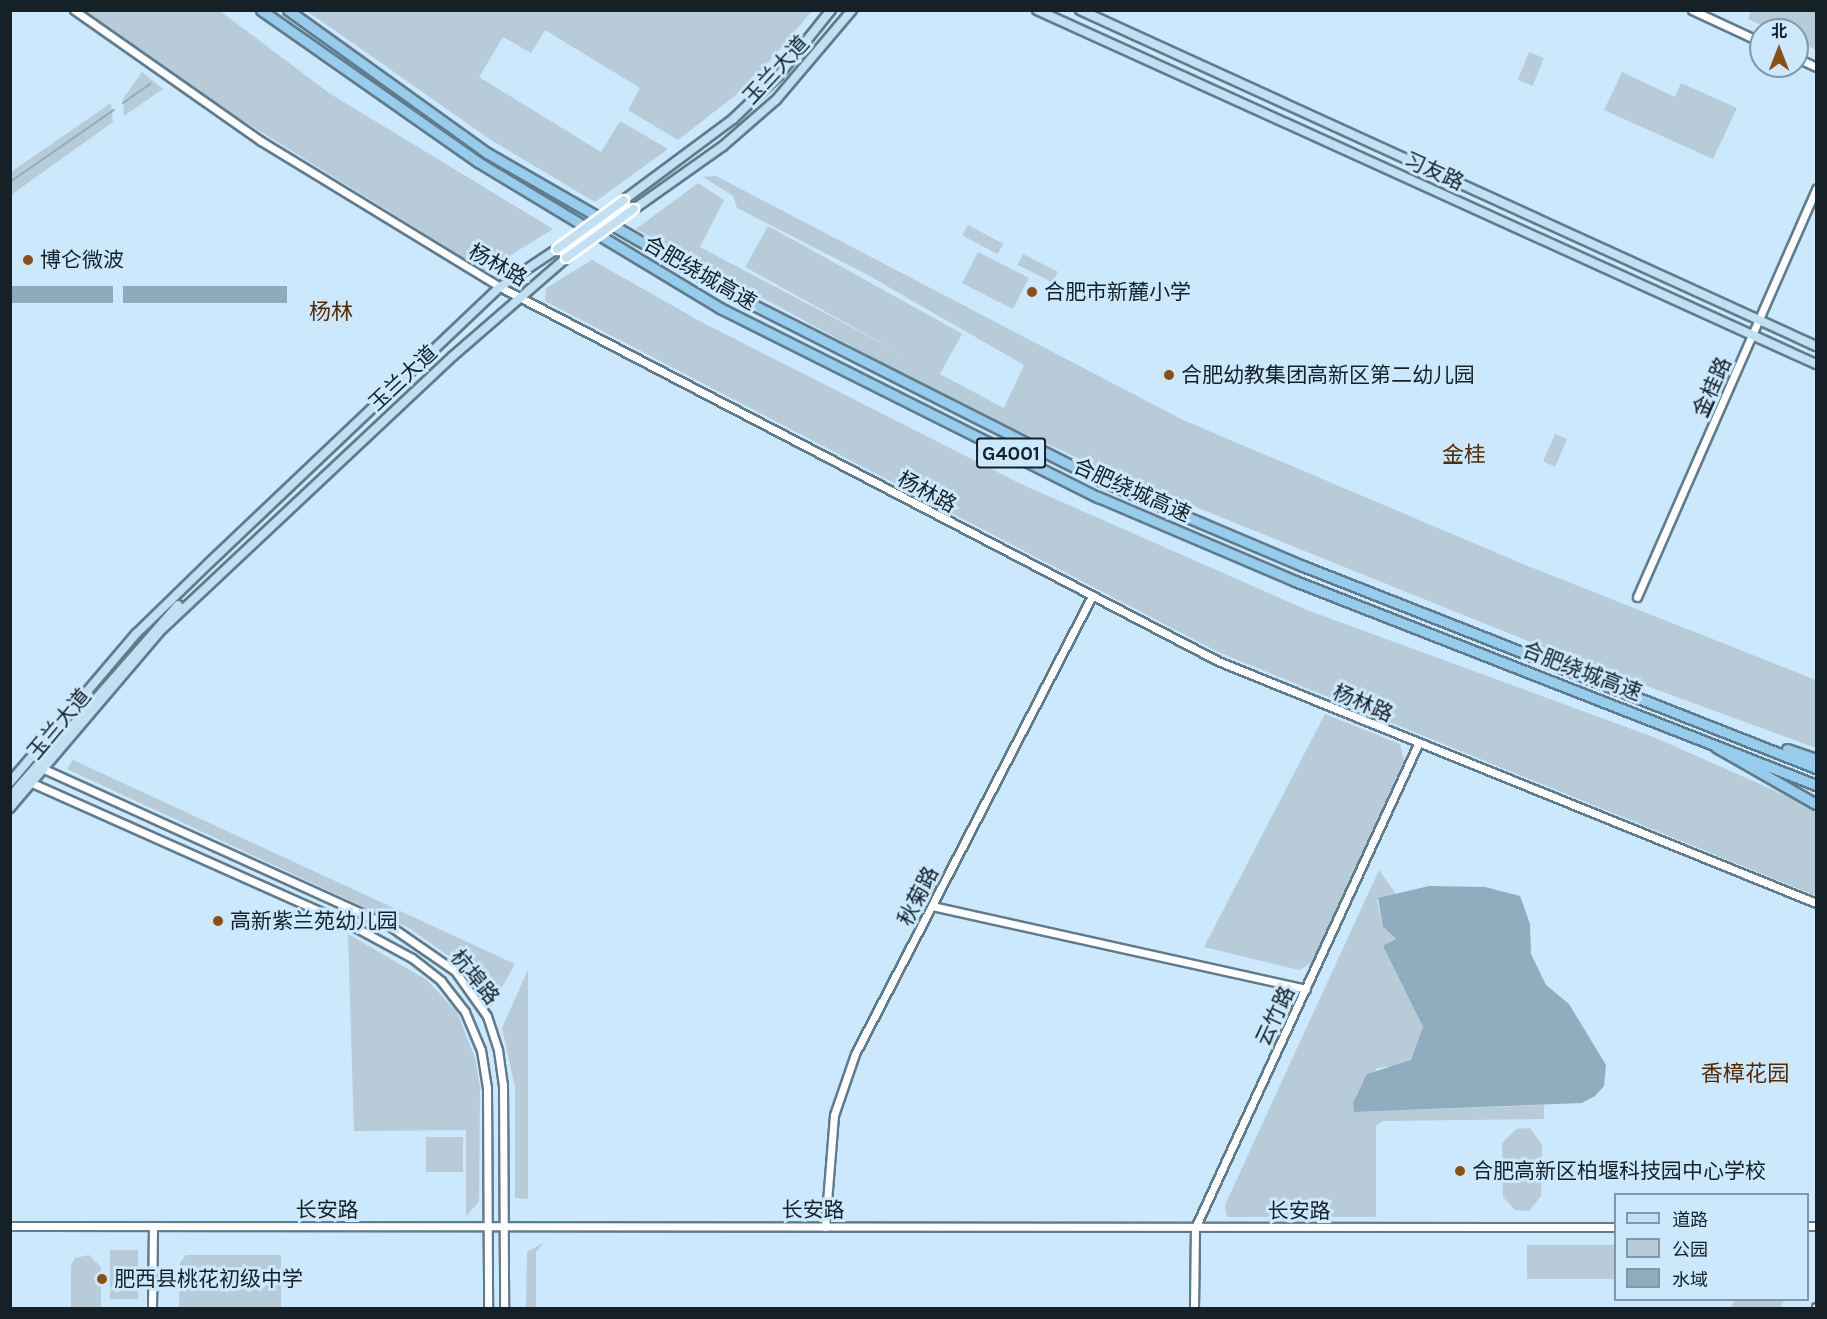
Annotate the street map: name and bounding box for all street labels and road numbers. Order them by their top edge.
street label: 玉兰大道 [738,31,814,109]
street label: 习友路 [1400,147,1468,195]
street label: 合肥绕城高速 [639,231,761,315]
street label: 杨林路 [464,239,532,291]
street label: 玉兰大道 [364,340,442,416]
street label: 金桂路 [1688,353,1736,421]
road number: G4001 [975,436,1047,470]
street label: 合肥绕城高速 [1069,453,1195,527]
street label: 杨林路 [893,466,961,518]
street label: 合肥绕城高速 [1519,637,1645,705]
street label: 杨林路 [1329,679,1397,727]
street label: 玉兰大道 [22,684,96,764]
street label: 秋菊路 [892,862,944,930]
street label: 杭埠路 [445,945,505,1009]
street label: 云竹路 [1250,982,1300,1050]
street label: 长安路 [296,1197,358,1223]
street label: 长安路 [782,1197,844,1223]
street label: 长安路 [1268,1198,1330,1224]

